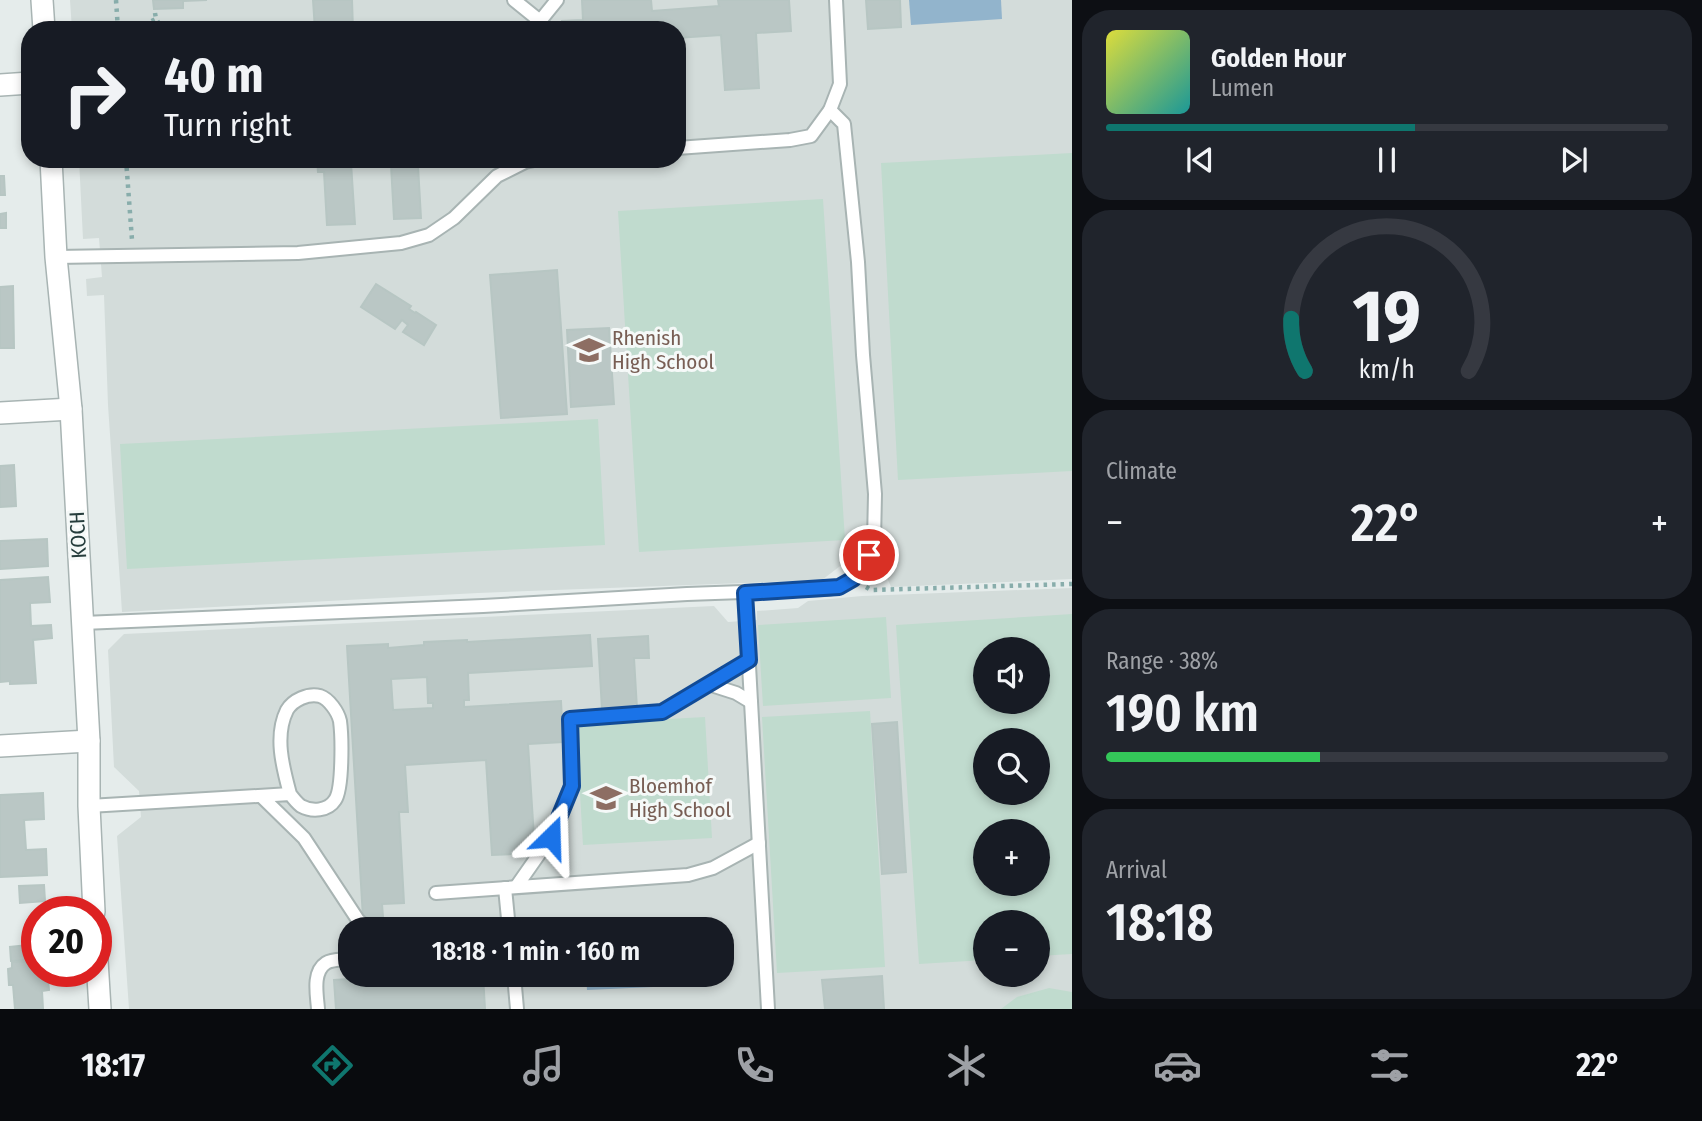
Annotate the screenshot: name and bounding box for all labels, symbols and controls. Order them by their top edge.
text: Golden Hour [1211,43,1346,74]
text: 40 m [164,46,264,105]
icon: right [49,49,140,140]
text: Lumen [1211,74,1274,102]
text: Turn right [164,106,291,144]
icon: previous [1181,141,1219,179]
icon: pause [1368,141,1406,179]
icon: next [1555,141,1593,179]
text: 19 [1353,273,1421,360]
place label: Rhenish High School [612,325,714,375]
school or university icon: Rhenish High School [572,333,606,367]
text: km/h [1359,354,1415,384]
text: Climate [1106,457,1177,485]
text: 22° [1351,492,1423,555]
text: − [1106,500,1123,546]
text: + [1651,500,1668,546]
street label: KOCH [64,511,92,559]
pin [839,525,899,585]
icon: arrive [850,536,888,574]
map controls [973,637,1050,987]
button: sound [973,637,1050,714]
text: Range · 38% [1106,647,1218,675]
text: 190 km [1106,682,1259,745]
button: search [973,728,1050,805]
place label: Bloemhof High School [629,773,731,823]
school or university icon: Bloemhof High School [589,781,623,815]
position arrow [514,800,588,874]
button: + [973,819,1050,896]
text: Arrival [1106,856,1167,884]
text: 18:18 [1106,891,1214,954]
speed limit sign: 20 [21,896,112,987]
button: − [973,910,1050,987]
text: 18:18 · 1 min · 160 m [432,936,640,967]
icon: directions [308,1041,357,1090]
icon: music [519,1041,568,1090]
icon: phone [730,1041,779,1090]
icon: climate [942,1041,991,1090]
icon: car [1153,1041,1202,1090]
icon: filters [1365,1041,1414,1090]
text: 18:17 [81,1046,145,1084]
text: 22° [1576,1046,1621,1084]

